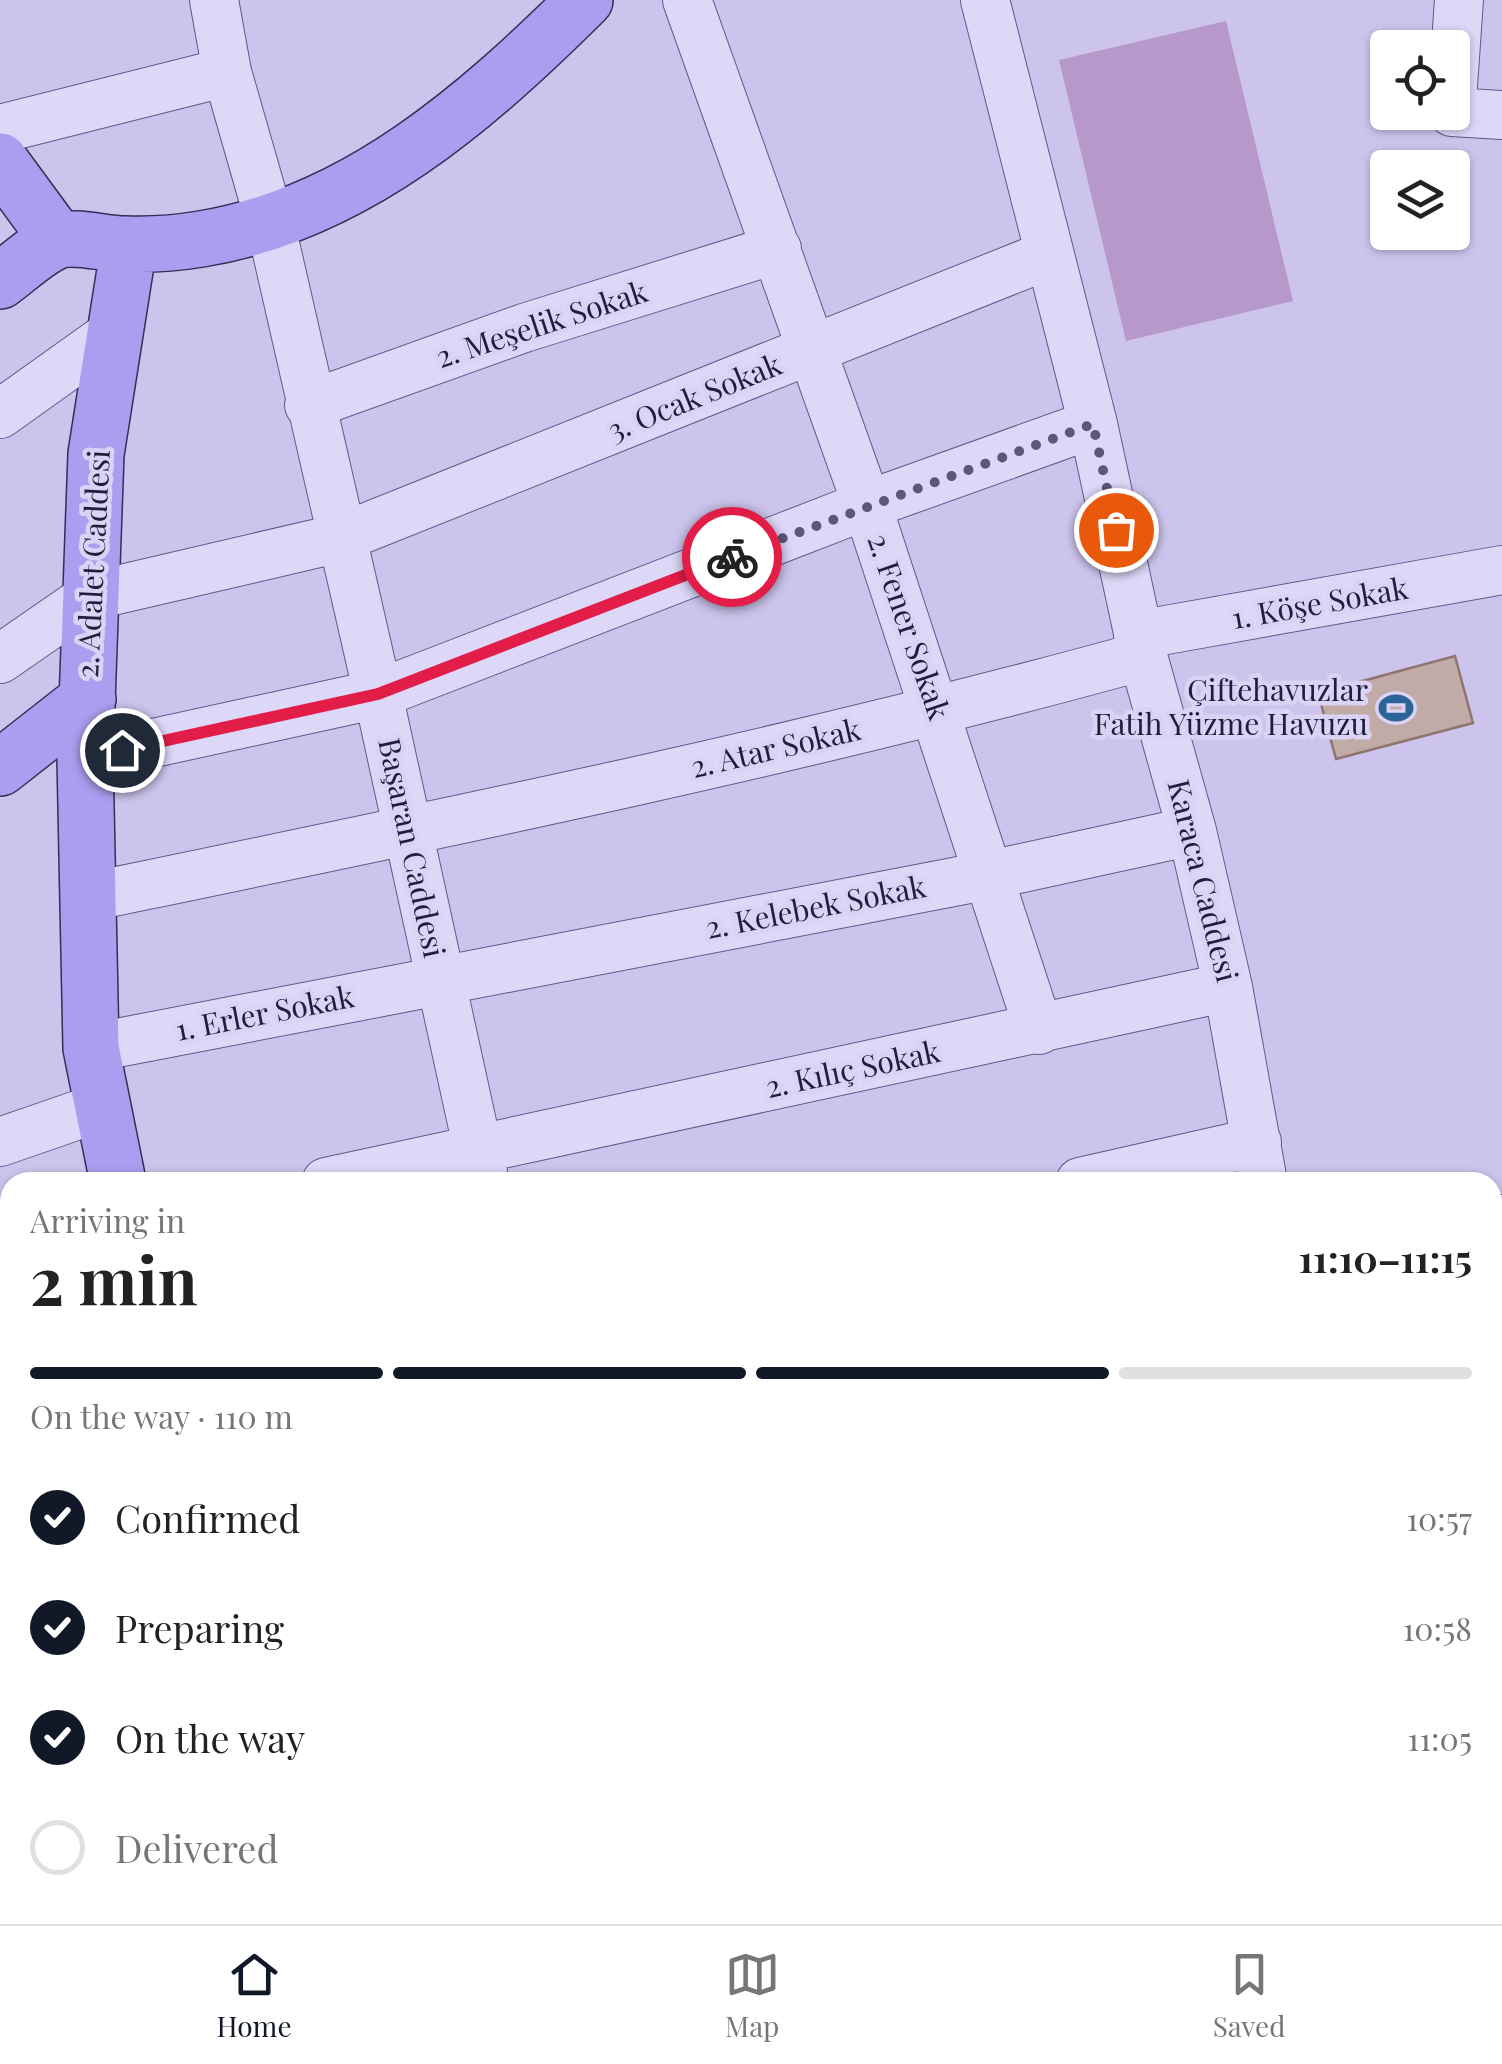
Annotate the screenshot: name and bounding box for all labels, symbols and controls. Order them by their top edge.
map controls [1370,30,1470,250]
button: locate [1370,30,1470,130]
button: layers [1370,150,1470,250]
street label: 2. Meşelik Sokak [431,270,653,376]
street label: 3. Ocak Sokak [602,343,787,449]
street label: 2. Adalet Caddesi [66,449,118,679]
pin [1074,488,1159,573]
icon: bag [1089,503,1144,558]
courier [682,507,782,607]
street label: 2. Fener Sokak [859,528,961,725]
icon: bike [705,530,760,585]
street label: 1. Köşe Sokak [1228,567,1411,637]
place label: Çiftehavuzlar Fatih Yüzme Havuzu [1094,669,1368,743]
sports icon: Çiftehavuzlar Fatih Yüzme Havuzu [1377,689,1415,727]
pin [80,708,165,793]
street label: 2. Atar Sokak [687,708,865,786]
icon: home [95,723,150,778]
street label: Başaran Caddesi [370,734,456,961]
street label: Karaca Caddesi [1159,775,1248,986]
street label: 2. Kelebek Sokak [702,865,930,947]
street label: 1. Erler Sokak [172,975,358,1049]
street label: 2. Kılıç Sokak [762,1030,944,1106]
text: Arriving in [30,1198,185,1241]
text: 11:10–11:15 [1299,1232,1472,1283]
text: 2 min [30,1235,198,1321]
text: On the way · 110 m [30,1394,293,1437]
icon: check [30,1490,85,1545]
text: Confirmed [115,1492,300,1543]
text: 10:57 [1406,1496,1472,1539]
icon: check [30,1600,85,1655]
text: Preparing [115,1602,284,1653]
text: 10:58 [1403,1606,1472,1649]
icon: check [30,1710,85,1765]
text: On the way [115,1712,305,1763]
text: 11:05 [1407,1716,1472,1759]
text: Delivered [115,1822,279,1873]
tab: Home [217,1947,292,2044]
tab: Map [725,1947,780,2044]
tab: Saved [1213,1947,1285,2044]

